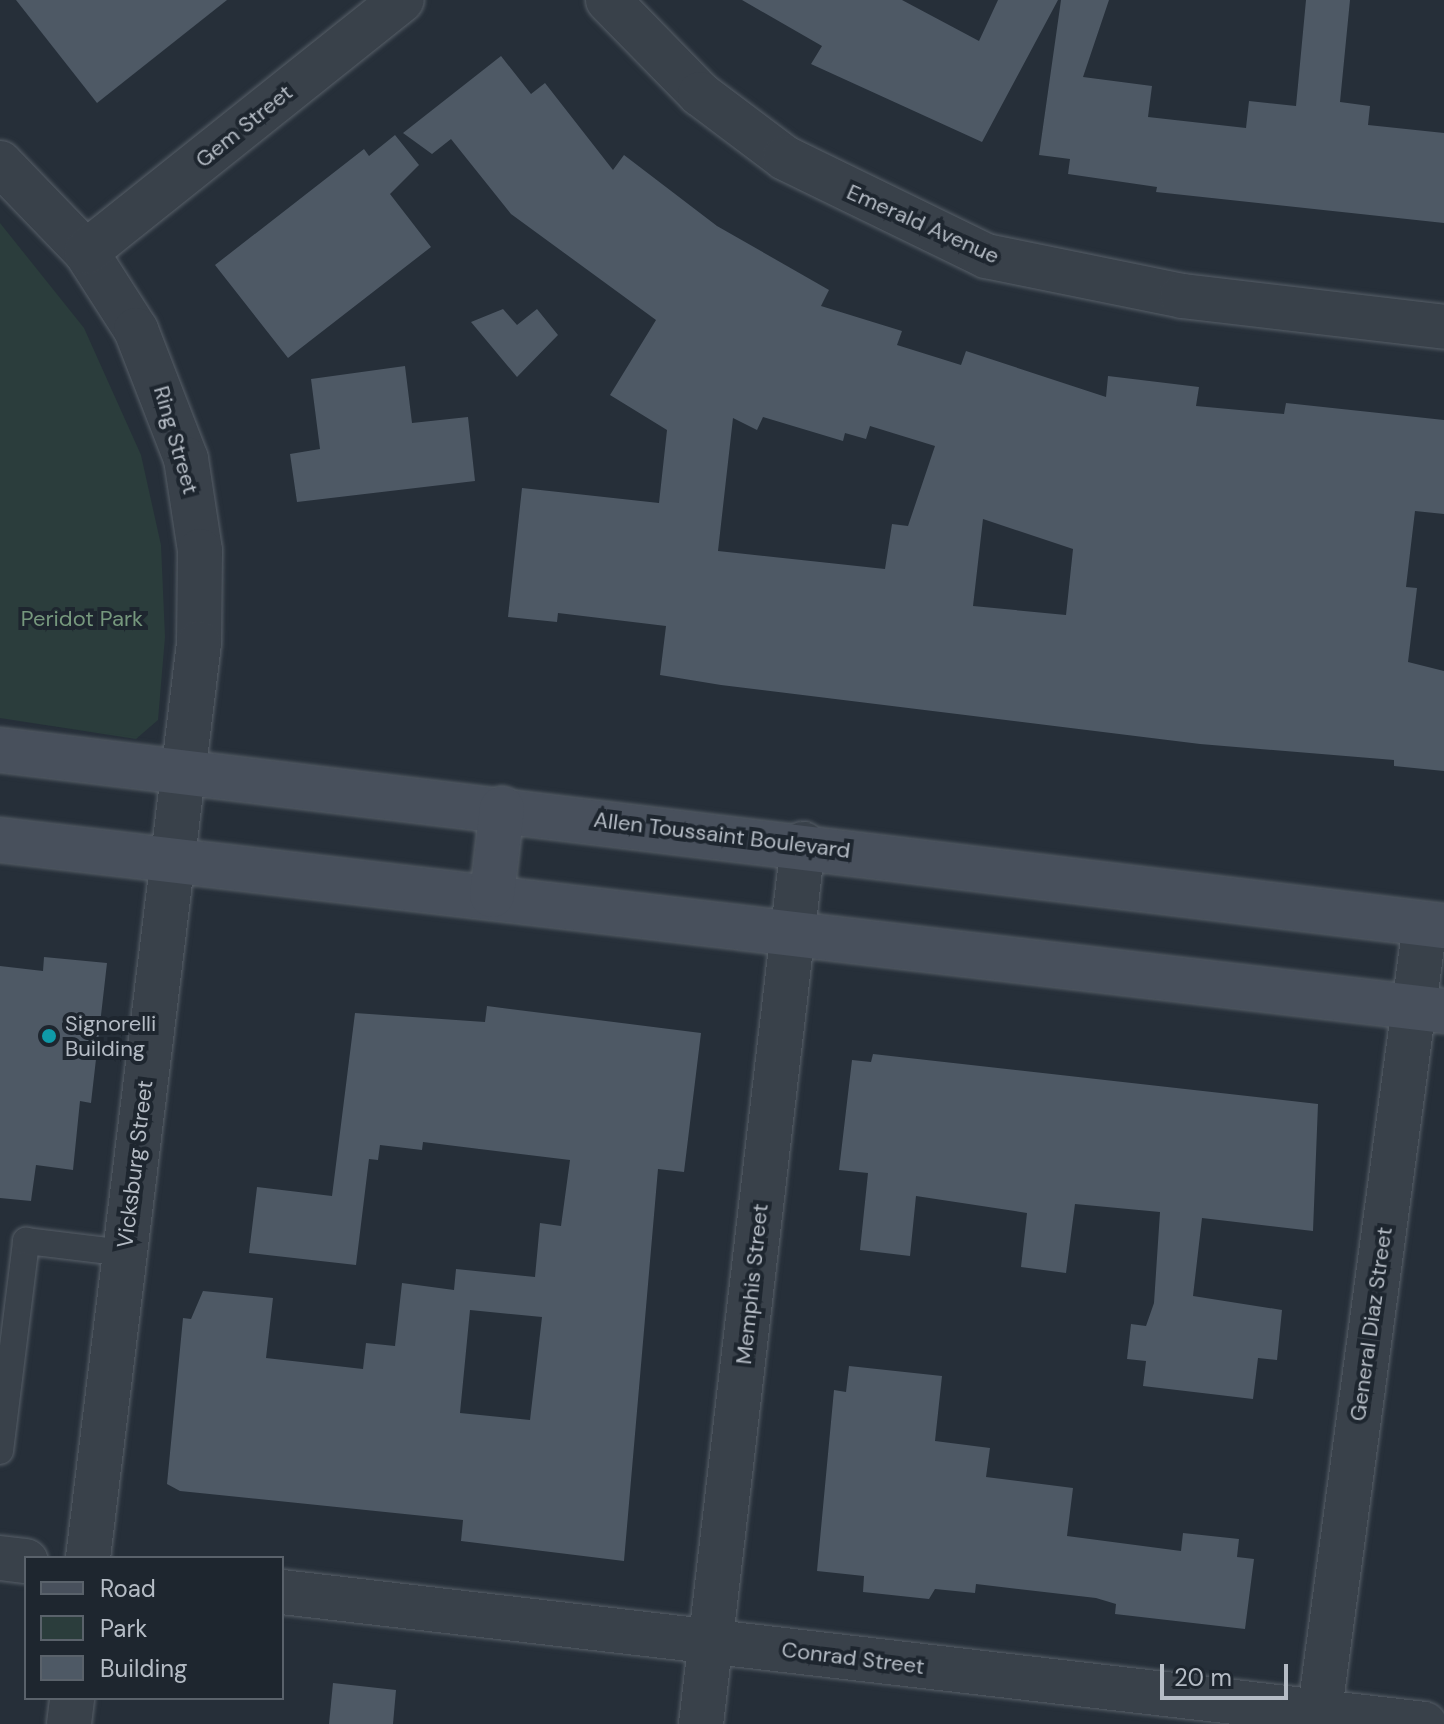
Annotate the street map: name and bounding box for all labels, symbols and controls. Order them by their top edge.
street label: Gem Street [190,79,298,173]
street label: Emerald Avenue [843,179,1003,269]
street label: Ring Street [148,383,204,497]
park label: Peridot Park [21,606,143,632]
street label: Allen Toussaint Boulevard [592,806,852,864]
place label: Signorelli Building [65,1010,156,1062]
marker: Signorelli Building [40,1027,58,1045]
street label: Vicksburg Street [112,1079,158,1249]
street label: Memphis Street [730,1202,774,1366]
street label: General Diaz Street [1344,1225,1398,1423]
legend [24,1556,284,1700]
text: Road [100,1573,156,1604]
text: Park [100,1613,147,1644]
street label: Conrad Street [780,1636,926,1680]
scale bar [1164,1648,1292,1698]
text: Building [100,1653,187,1684]
text: 20 m [1174,1662,1232,1693]

